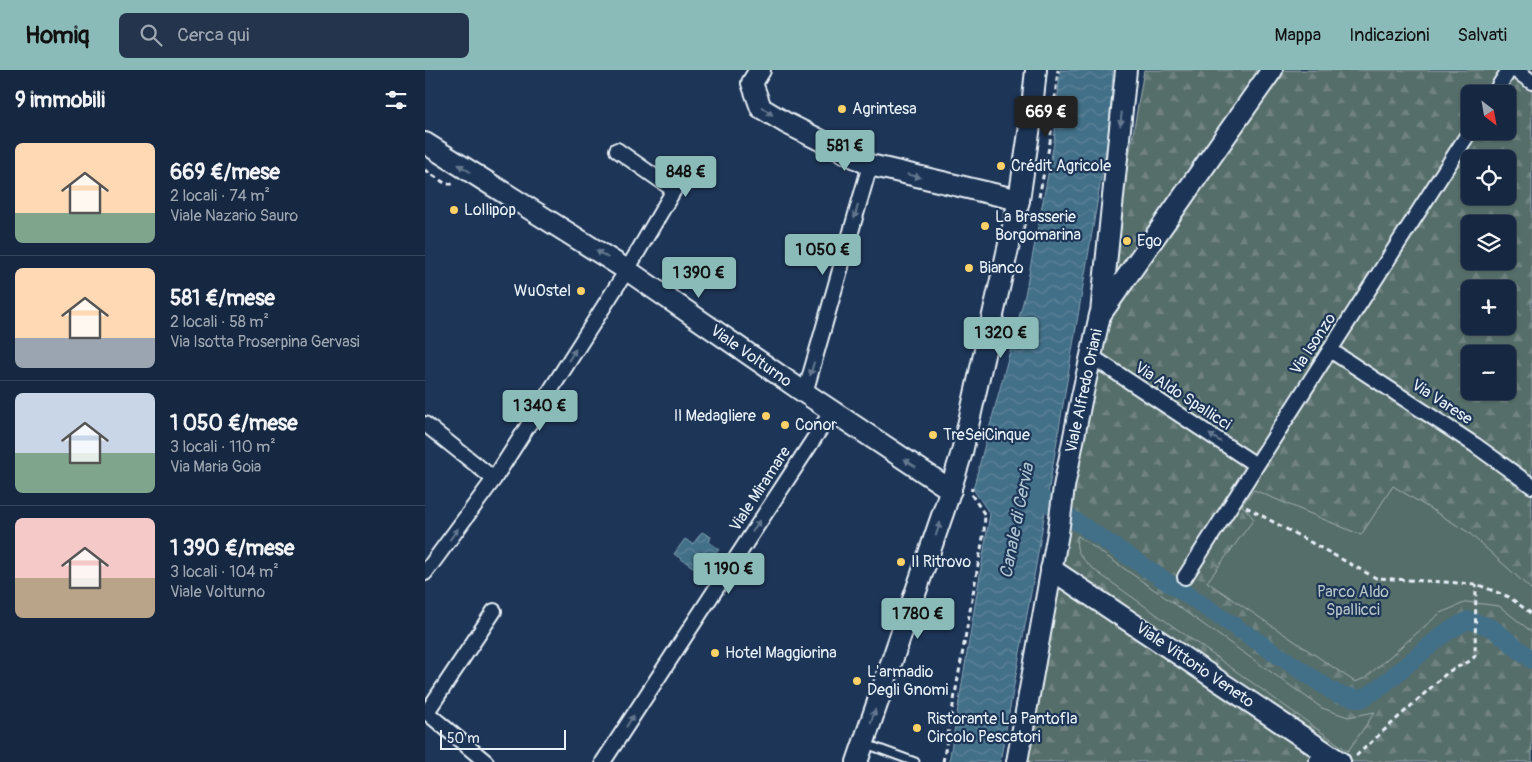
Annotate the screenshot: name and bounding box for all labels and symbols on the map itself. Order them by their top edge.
north arrow [1461,85,1516,140]
pin: 669 € [1011,96,1081,138]
place label: Agrintesa [852,99,917,119]
marker: Agrintesa [836,103,848,115]
one-way arrow [760,106,774,116]
one-way arrow [1117,111,1125,127]
pin: 581 € [810,129,880,172]
pin: 848 € [651,156,721,198]
place label: Crédit Agricole [1011,156,1111,176]
marker: Crédit Agricole [995,160,1007,172]
one-way arrow [458,163,471,172]
one-way arrow [907,172,922,180]
place label: Lollipop [464,200,516,220]
marker: Lollipop [448,204,460,216]
one-way arrow [852,205,860,220]
place label: La Brasserie Borgomarina [995,207,1081,245]
marker: La Brasserie Borgomarina [979,220,991,232]
place label: Ego [1137,231,1162,251]
pin: 1 050 € [777,234,869,276]
marker: Ego [1121,235,1133,247]
one-way arrow [595,250,608,259]
pin: 1 390 € [653,256,745,299]
place label: Bianco [979,258,1024,278]
marker: Bianco [963,262,975,274]
place label: WuOstel [514,281,571,301]
marker: WuOstel [575,285,587,297]
street label: Via Isonzo [1286,309,1341,379]
pin: 1 320 € [955,316,1047,359]
street label: Viale Volturno [706,321,796,392]
street label: Viale Alfredo Oriani [1061,327,1107,455]
one-way arrow [568,348,577,362]
street label: Via Aldo Spallicci [1131,357,1235,435]
one-way arrow [807,361,815,376]
street label: Via Varese [1408,375,1476,429]
pin: 1 340 € [494,390,586,432]
place label: Il Medagliere [674,406,756,426]
marker: Il Medagliere [760,410,772,422]
place label: Conor [795,415,837,435]
marker: Conor [779,419,791,431]
place label: TreSeiCinque [943,425,1030,445]
marker: TreSeiCinque [927,429,939,441]
one-way arrow [1209,433,1222,443]
street label: Viale Miramare [725,443,795,535]
one-way arrow [903,458,917,468]
water label: Canale di Cervia [995,460,1040,580]
one-way arrow [752,520,761,533]
one-way arrow [934,521,942,536]
one-way arrow [448,528,459,541]
pin: 1 190 € [683,552,775,595]
place label: Il Ritrovo [911,552,972,572]
marker: Il Ritrovo [895,556,907,568]
park label: Parco Aldo Spallicci [1317,582,1389,620]
pin: 1 780 € [872,598,964,640]
street label: Viale Vittorio Veneto [1132,618,1258,712]
place label: Hotel Maggiorina [725,643,837,663]
marker: Hotel Maggiorina [709,647,721,659]
place label: L'armadio Degli Gnomi [867,662,948,700]
marker: L'armadio Degli Gnomi [851,675,863,687]
one-way arrow [869,708,877,723]
place label: Ristorante La Pantofla Circolo Pescatori [927,709,1077,747]
one-way arrow [625,714,635,728]
marker: Ristorante La Pantofla Circolo Pescatori [911,722,923,734]
scale bar [440,727,566,750]

